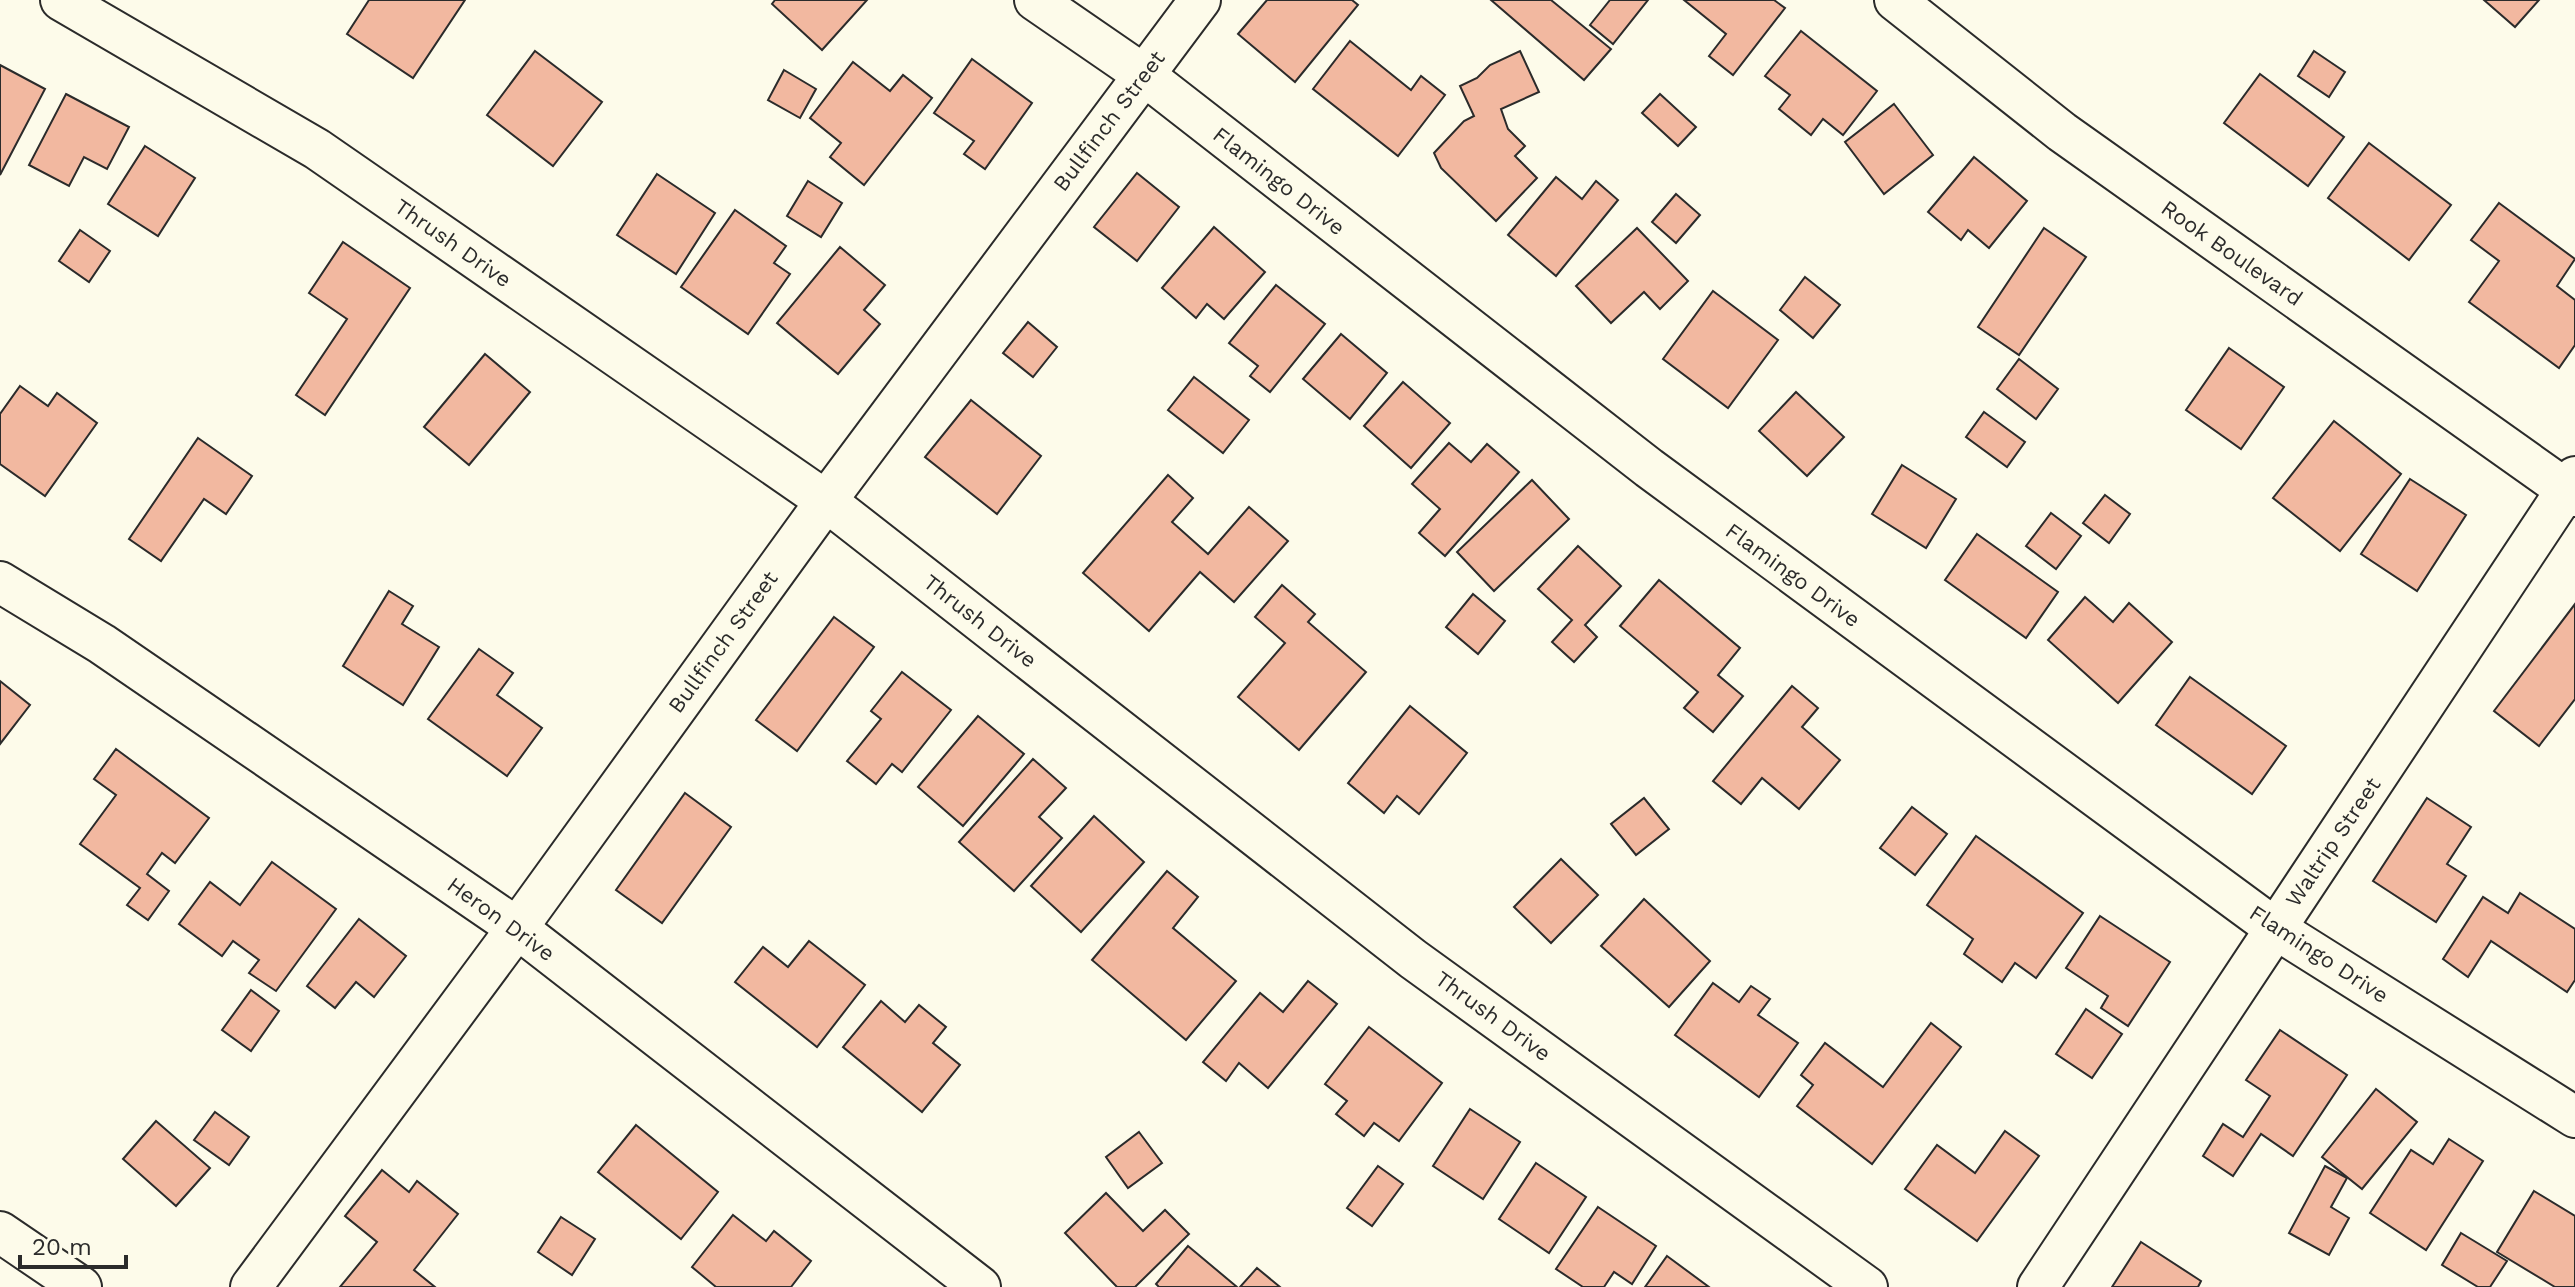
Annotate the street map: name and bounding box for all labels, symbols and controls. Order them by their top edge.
street label: Bullfinch Street [1048,46,1170,196]
street label: Flamingo Drive [1208,122,1350,240]
street label: Thrush Drive [390,194,516,292]
street label: Rook Boulevard [2157,195,2307,311]
street label: Flamingo Drive [1721,518,1865,632]
street label: Bullfinch Street [663,566,783,718]
street label: Thrush Drive [919,569,1041,673]
street label: Waltrip Street [2281,773,2385,911]
street label: Heron Drive [443,872,559,966]
street label: Flamingo Drive [2245,900,2393,1008]
street label: Thrush Drive [1430,966,1556,1066]
scale bar [20,1219,126,1269]
text: 20 m [32,1233,92,1261]

